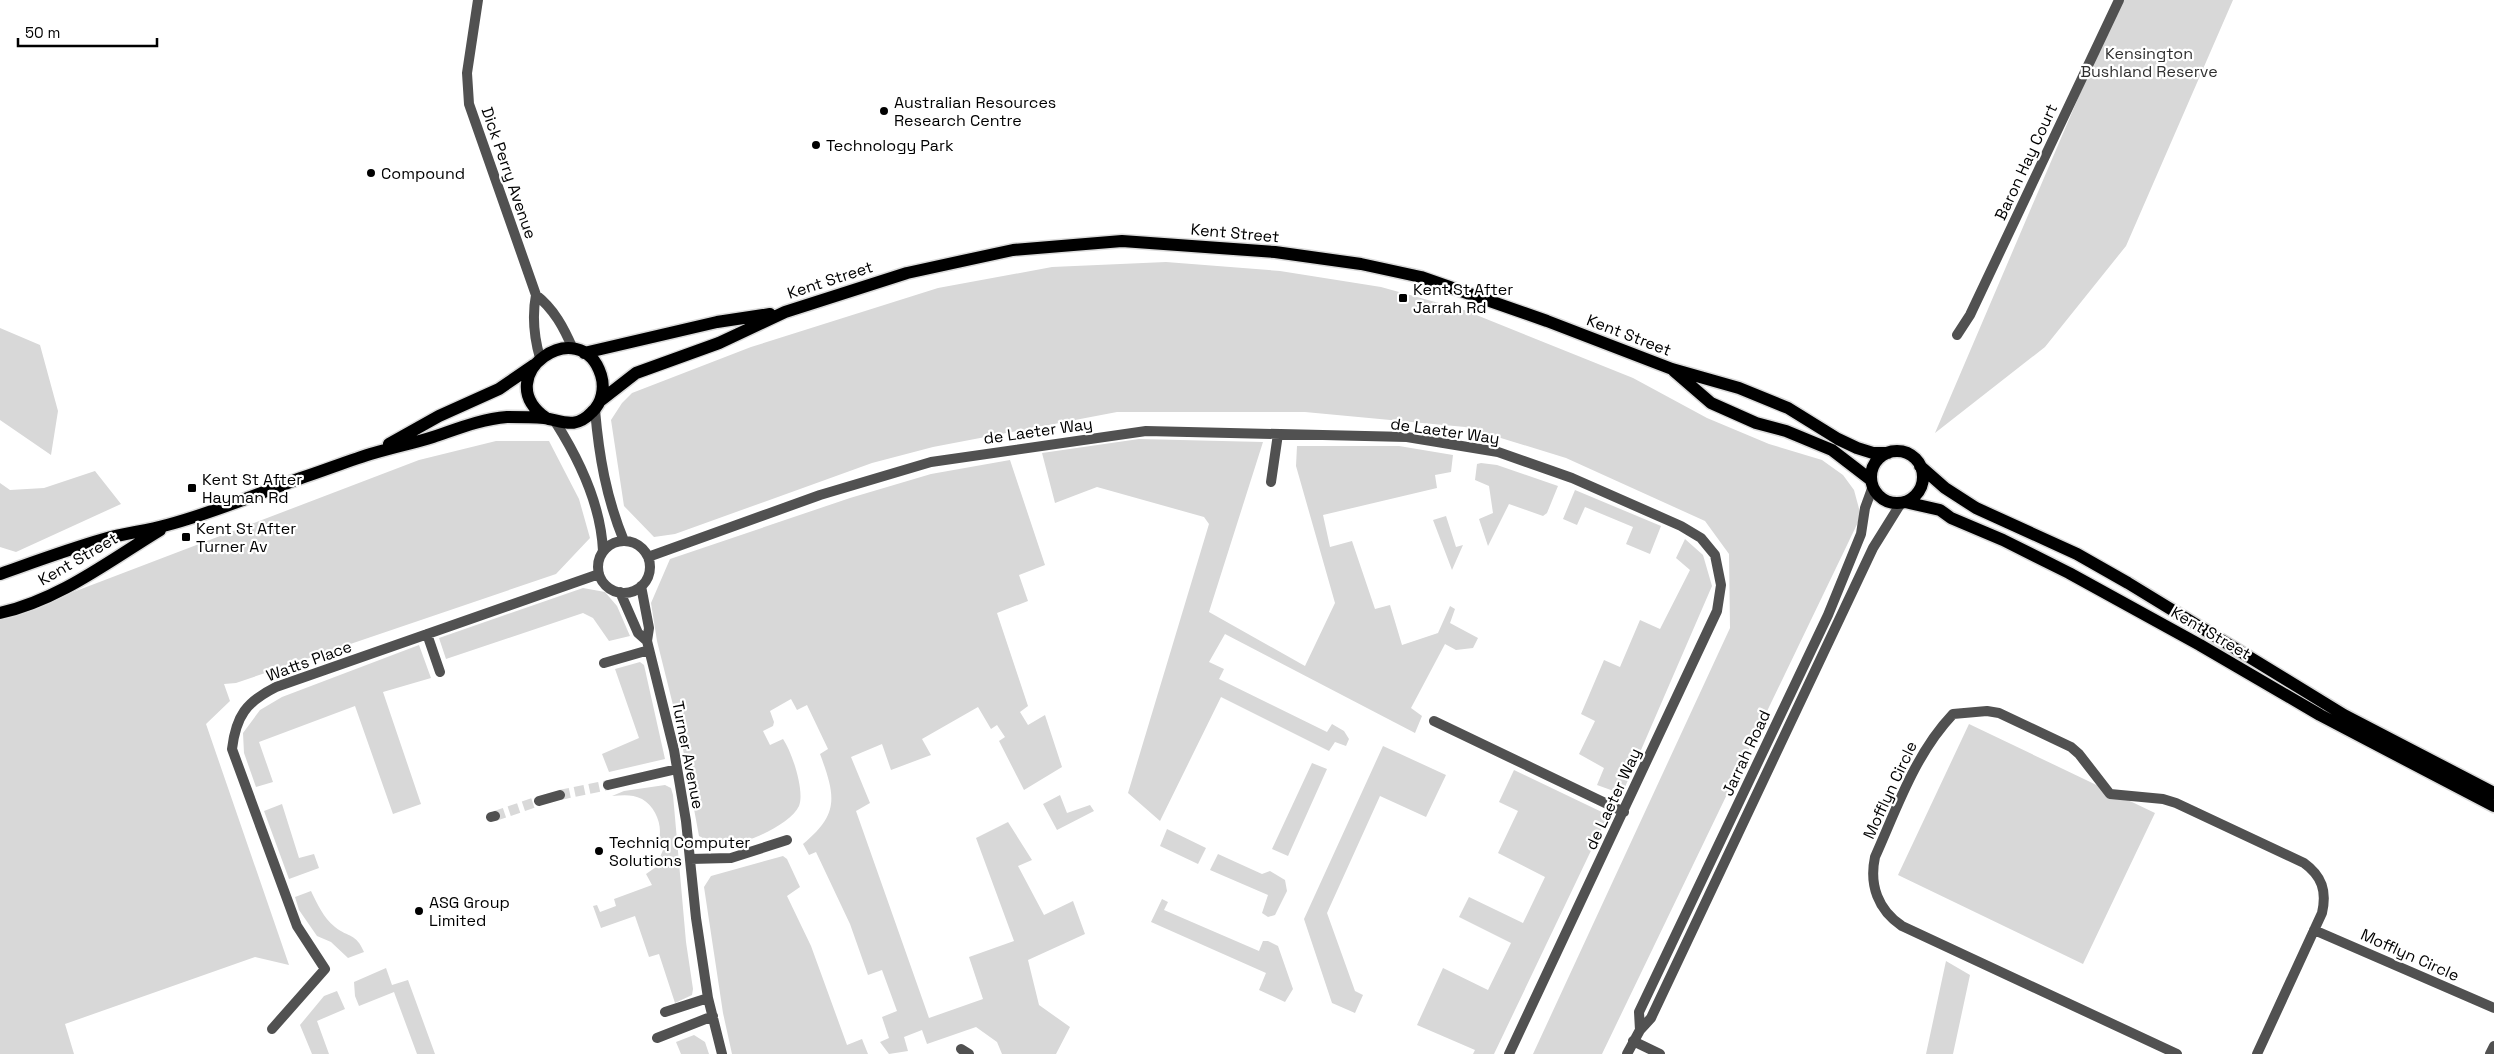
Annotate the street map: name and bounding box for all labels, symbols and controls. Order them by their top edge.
scale bar [18,15,156,47]
text: 50 m [25,23,60,42]
park label: Kensington Bushland Reserve [2080,43,2218,82]
place label: Australian Resources Research Centre [894,92,1056,131]
street label: Baron Hay Court [1990,100,2062,224]
street label: Dick Perry Avenue [477,104,541,242]
marker: Australian Resources Research Centre [878,105,890,117]
place label: Technology Park [826,135,954,156]
marker: Technology Park [810,139,822,151]
place label: Compound [381,163,465,184]
marker: Compound [365,167,377,179]
street label: Kent Street [1190,219,1280,247]
street label: Kent Street [785,256,875,304]
place label: Kent St After Jarrah Rd [1413,279,1513,318]
marker: Kent St After Jarrah Rd [1397,292,1409,304]
street label: Kent Street [1584,309,1674,361]
street label: de Laeter Way [982,413,1094,449]
street label: de Laeter Way [1389,413,1501,449]
place label: Kent St After Hayman Rd [202,469,302,508]
marker: Kent St After Hayman Rd [186,482,198,494]
place label: Kent St After Turner Av [196,518,296,557]
street label: Kent Street [34,528,122,590]
marker: Kent St After Turner Av [180,531,192,543]
street label: Kent Street [2167,602,2255,664]
street label: Watts Place [263,636,355,686]
street label: Turner Avenue [667,699,709,811]
street label: Jarrah Road [1717,707,1775,799]
street label: Mofflyn Circle [1858,738,1922,842]
street label: de Laeter Way [1580,745,1646,853]
place label: Techniq Computer Solutions [609,832,750,871]
marker: Techniq Computer Solutions [593,845,605,857]
place label: ASG Group Limited [429,892,510,931]
marker: ASG Group Limited [413,905,425,917]
street label: Mofflyn Circle [2357,924,2463,986]

